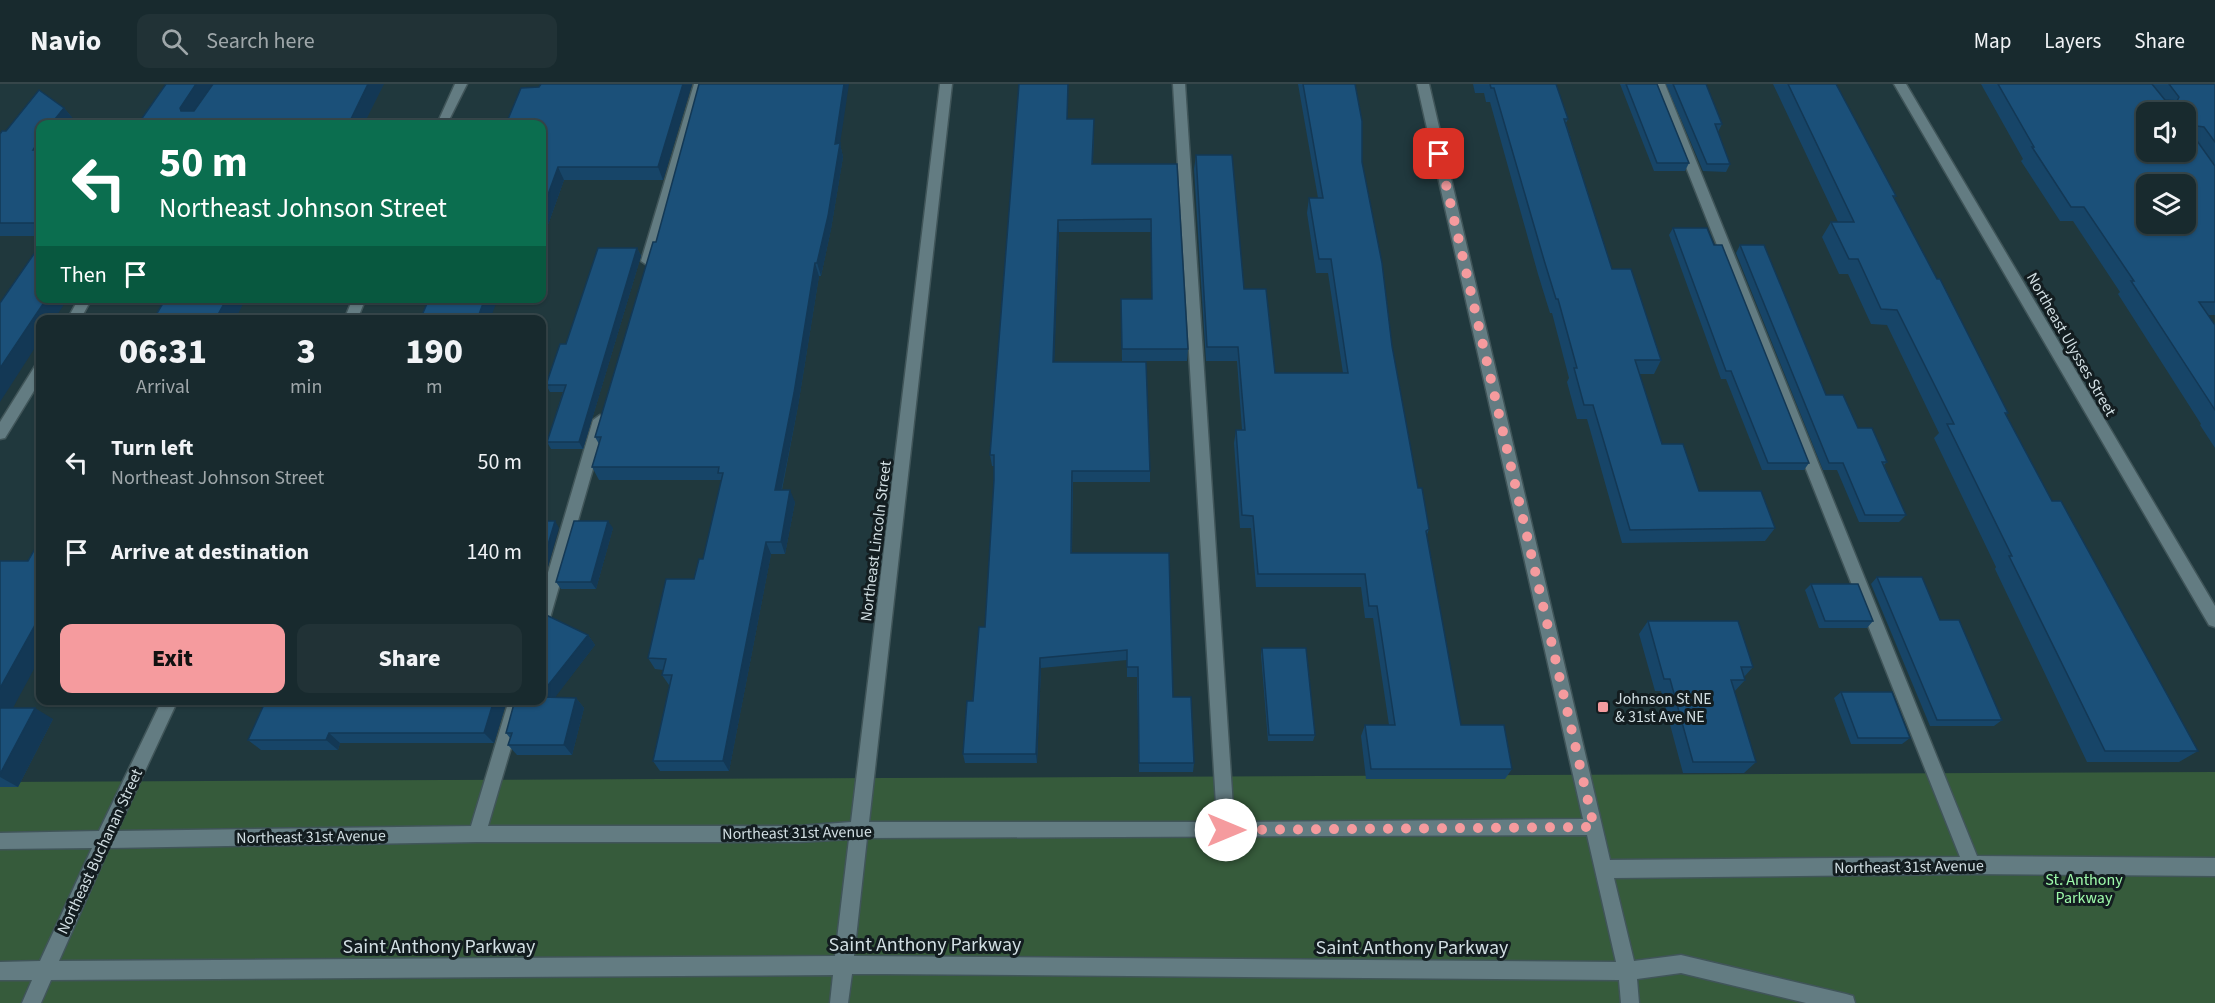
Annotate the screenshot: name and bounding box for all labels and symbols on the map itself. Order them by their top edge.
pin [1413,128,1464,179]
street label: Northeast Ulysses Street [2021,269,2122,421]
street label: Northeast Lincoln Street [855,459,897,623]
place label: Johnson St NE & 31st Ave NE [1615,688,1712,728]
marker: Johnson St NE & 31st Ave NE [1596,700,1610,714]
street label: Northeast Buchanan Street [52,764,148,938]
position arrow [1194,798,1258,862]
street label: Northeast 31st Avenue [722,821,872,845]
street label: Northeast 31st Avenue [236,825,386,849]
street label: Northeast 31st Avenue [1834,855,1984,879]
park label: St. Anthony Parkway [2045,869,2123,909]
street label: Saint Anthony Parkway [829,931,1022,959]
street label: Saint Anthony Parkway [343,933,536,961]
street label: Saint Anthony Parkway [1316,934,1509,962]

